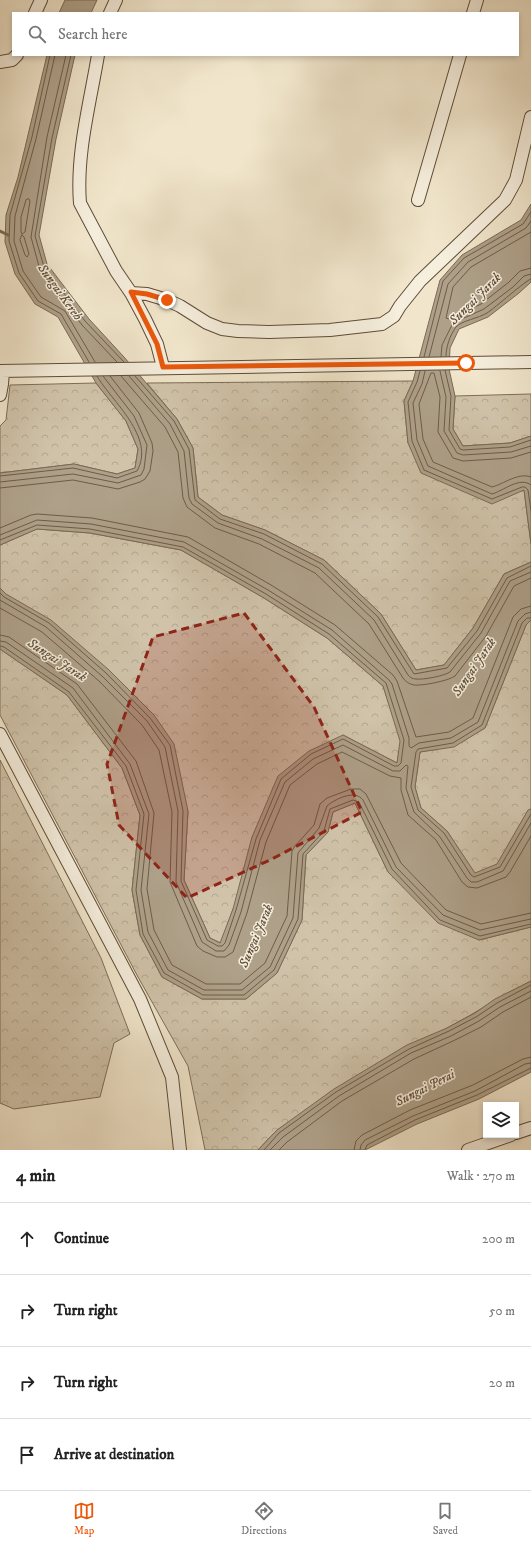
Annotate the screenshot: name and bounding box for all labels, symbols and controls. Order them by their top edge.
search box [12,12,519,56]
icon: search [26,23,48,45]
text: Search here [58,25,127,44]
water label: Sungai Kereh [34,260,86,323]
water label: Sungai Jarak [445,269,505,329]
route end [158,291,176,309]
route start [457,354,475,372]
water label: Sungai Jarak [24,634,90,685]
water label: Sungai Jarak [448,634,500,700]
water label: Sungai Jarak [235,901,277,971]
water label: Sungai Perai [392,1065,459,1110]
map controls [483,1102,519,1138]
button: layers [483,1102,519,1138]
text: 4 min [16,1165,55,1187]
text: Walk · 270 m [447,1168,515,1184]
icon: ahead [16,1228,38,1250]
text: Continue [54,1229,109,1248]
text: 200 m [482,1231,515,1247]
icon: right [16,1300,38,1322]
text: Turn right [54,1301,117,1320]
text: 50 m [489,1303,515,1319]
icon: right [16,1372,38,1394]
text: Turn right [54,1373,117,1392]
text: 20 m [489,1375,515,1391]
icon: arrive [16,1444,38,1466]
text: Arrive at destination [54,1445,174,1464]
tab: Map [73,1500,95,1538]
tab: Directions [241,1500,287,1538]
tab: Saved [433,1500,458,1538]

